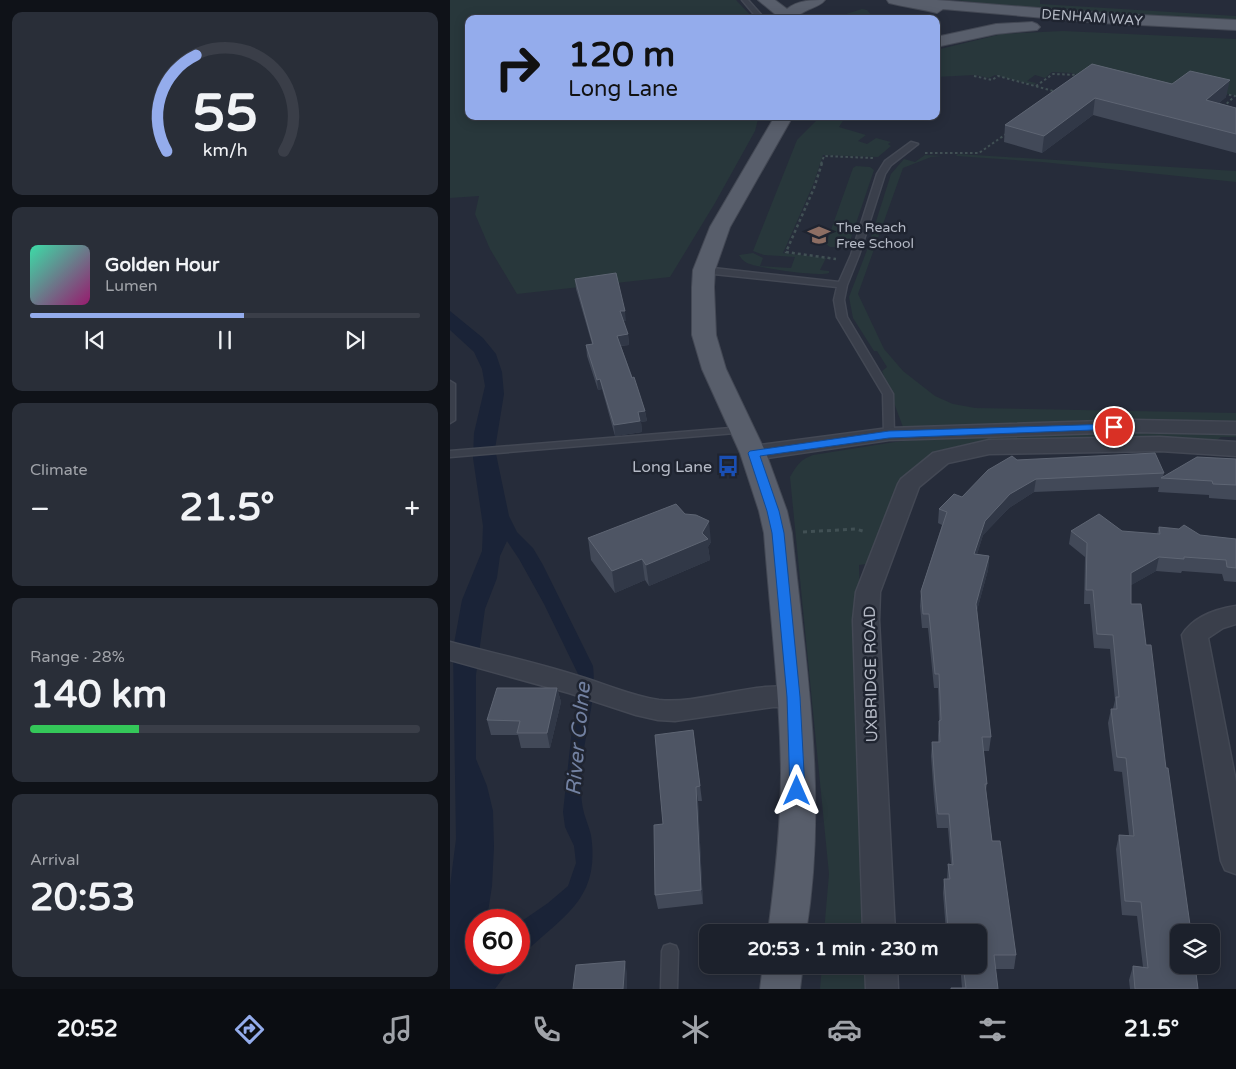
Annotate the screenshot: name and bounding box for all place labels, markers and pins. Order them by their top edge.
place label: The Reach Free School [836,219,914,252]
school or university icon: The Reach Free School [806,222,832,248]
pin [1093,406,1135,448]
bus stop icon: Long Lane [715,453,741,479]
place label: Long Lane [632,457,712,477]

